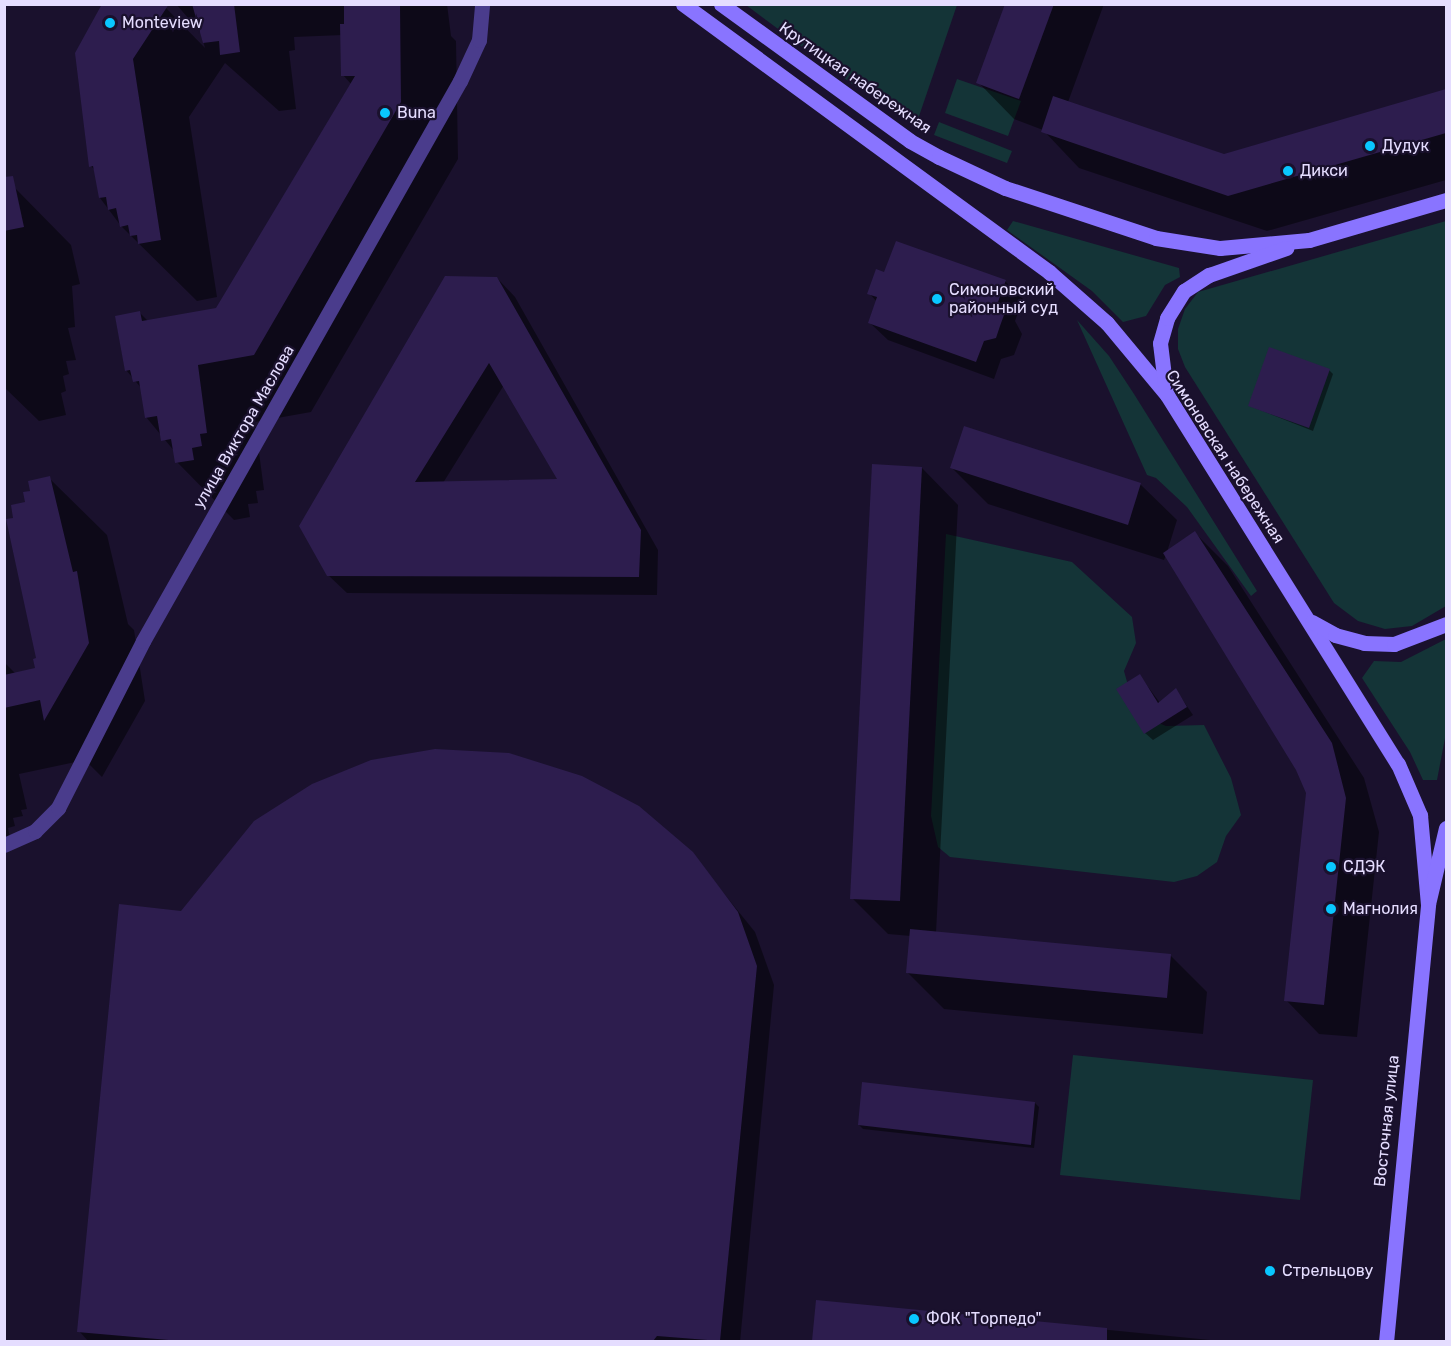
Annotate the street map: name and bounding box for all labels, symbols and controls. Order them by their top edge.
place label: Monteview [122,13,203,33]
marker: Monteview [103,16,117,30]
street label: Крутицкая набережная [775,18,935,138]
place label: Buna [397,103,436,123]
marker: Buna [378,106,392,120]
place label: Дудук [1382,136,1429,156]
marker: Дудук [1363,139,1377,153]
place label: Дикси [1300,161,1348,181]
marker: Дикси [1281,164,1295,178]
place label: Симоновский районный суд [949,280,1058,318]
marker: Симоновский районный суд [930,292,944,306]
street label: улица Виктора Маслова [189,342,299,512]
street label: Симоновская набережная [1162,367,1288,547]
place label: СДЭК [1343,857,1385,877]
marker: СДЭК [1324,860,1338,874]
place label: Магнолия [1343,899,1418,919]
marker: Магнолия [1324,902,1338,916]
street label: Восточная улица [1371,1054,1403,1188]
place label: Стрельцову [1282,1261,1373,1281]
marker: Стрельцову [1263,1264,1277,1278]
place label: ФОК "Торпедо" [926,1309,1041,1329]
marker: ФОК "Торпедо" [907,1312,921,1326]

